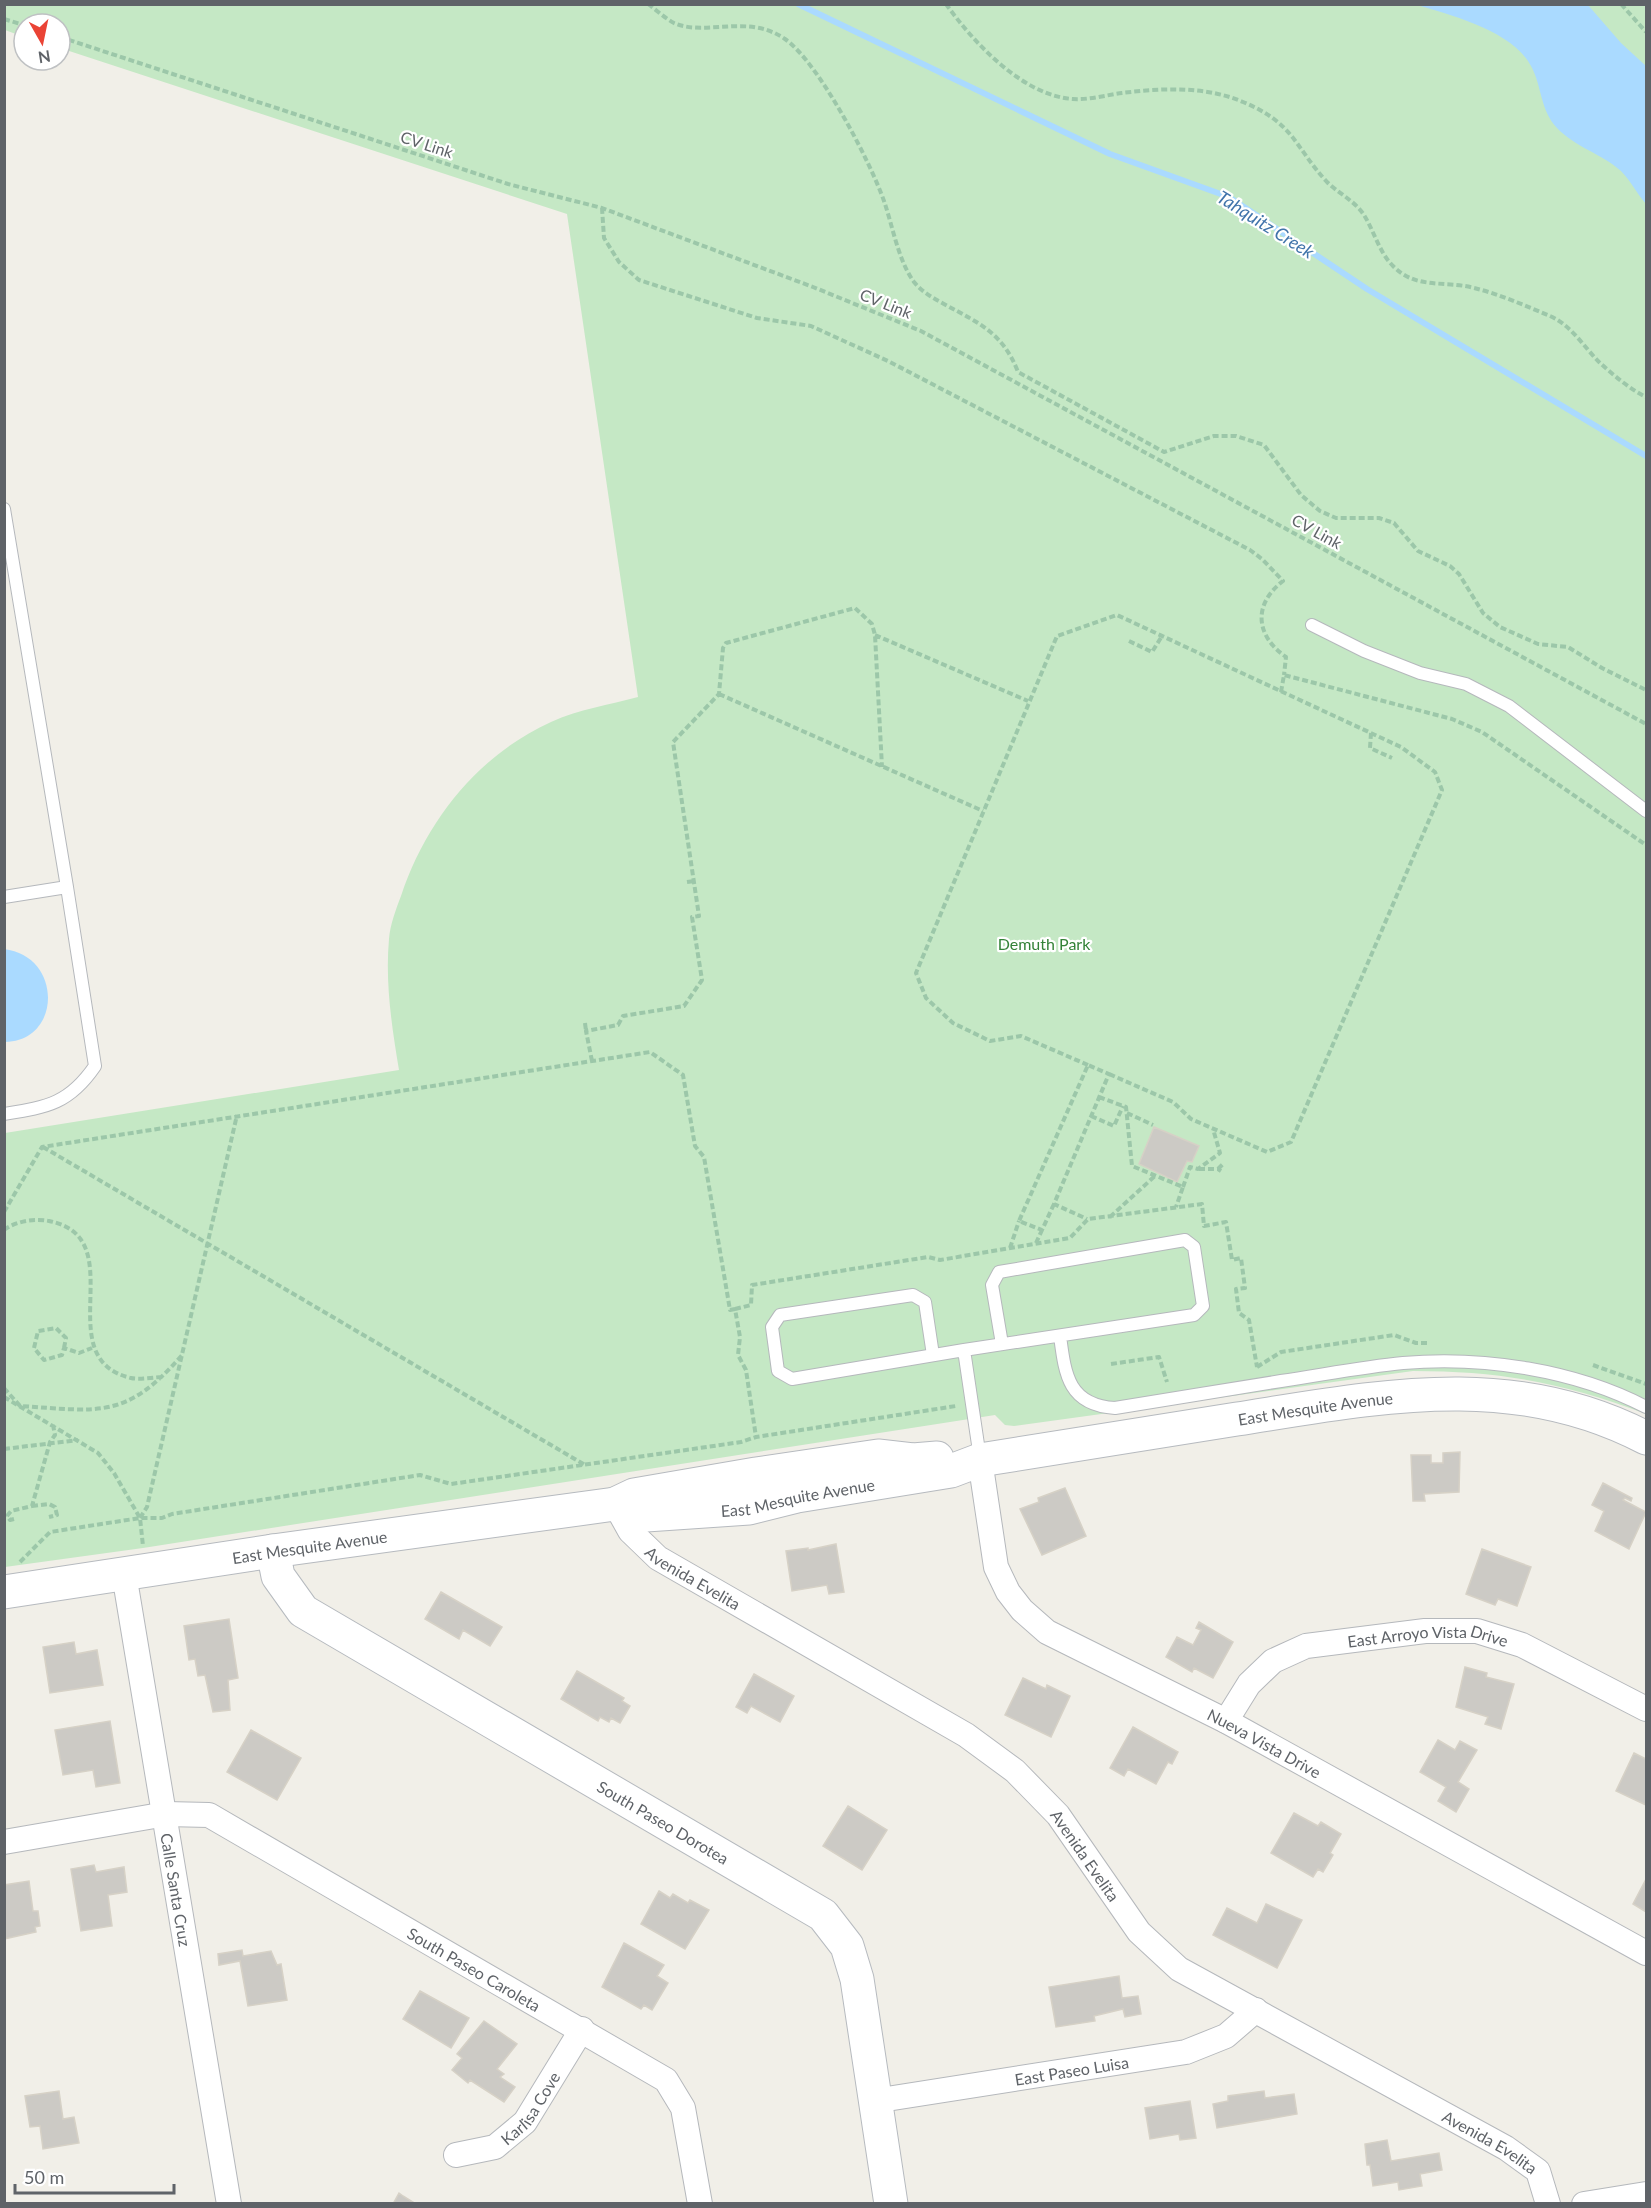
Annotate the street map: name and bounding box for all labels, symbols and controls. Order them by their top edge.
north arrow [12,12,72,72]
text: N [37,47,52,68]
street label: CV Link [398,127,457,162]
water label: Tahquitz Creek [1213,185,1319,263]
street label: CV Link [857,284,915,322]
street label: CV Link [1289,510,1346,553]
park label: Demuth Park [998,934,1091,953]
street label: East Mesquite Avenue [1236,1387,1394,1428]
street label: East Mesquite Avenue [720,1474,876,1519]
street label: East Mesquite Avenue [231,1526,388,1567]
street label: Avenida Evelita [642,1542,744,1613]
street label: East Arroyo Vista Drive [1346,1620,1511,1650]
street label: Nueva Vista Drive [1205,1704,1325,1781]
street label: South Paseo Dorotea [594,1776,733,1868]
street label: Avenida Evelita [1047,1806,1124,1904]
street label: Calle Santa Cruz [158,1832,195,1948]
street label: South Paseo Caroleta [404,1923,544,2015]
street label: East Paseo Luisa [1013,2052,1130,2088]
street label: Karlisa Cove [496,2068,563,2148]
street label: Avenida Evelita [1440,2106,1541,2177]
scale bar [15,2157,174,2195]
text: 50 m [24,2166,64,2188]

